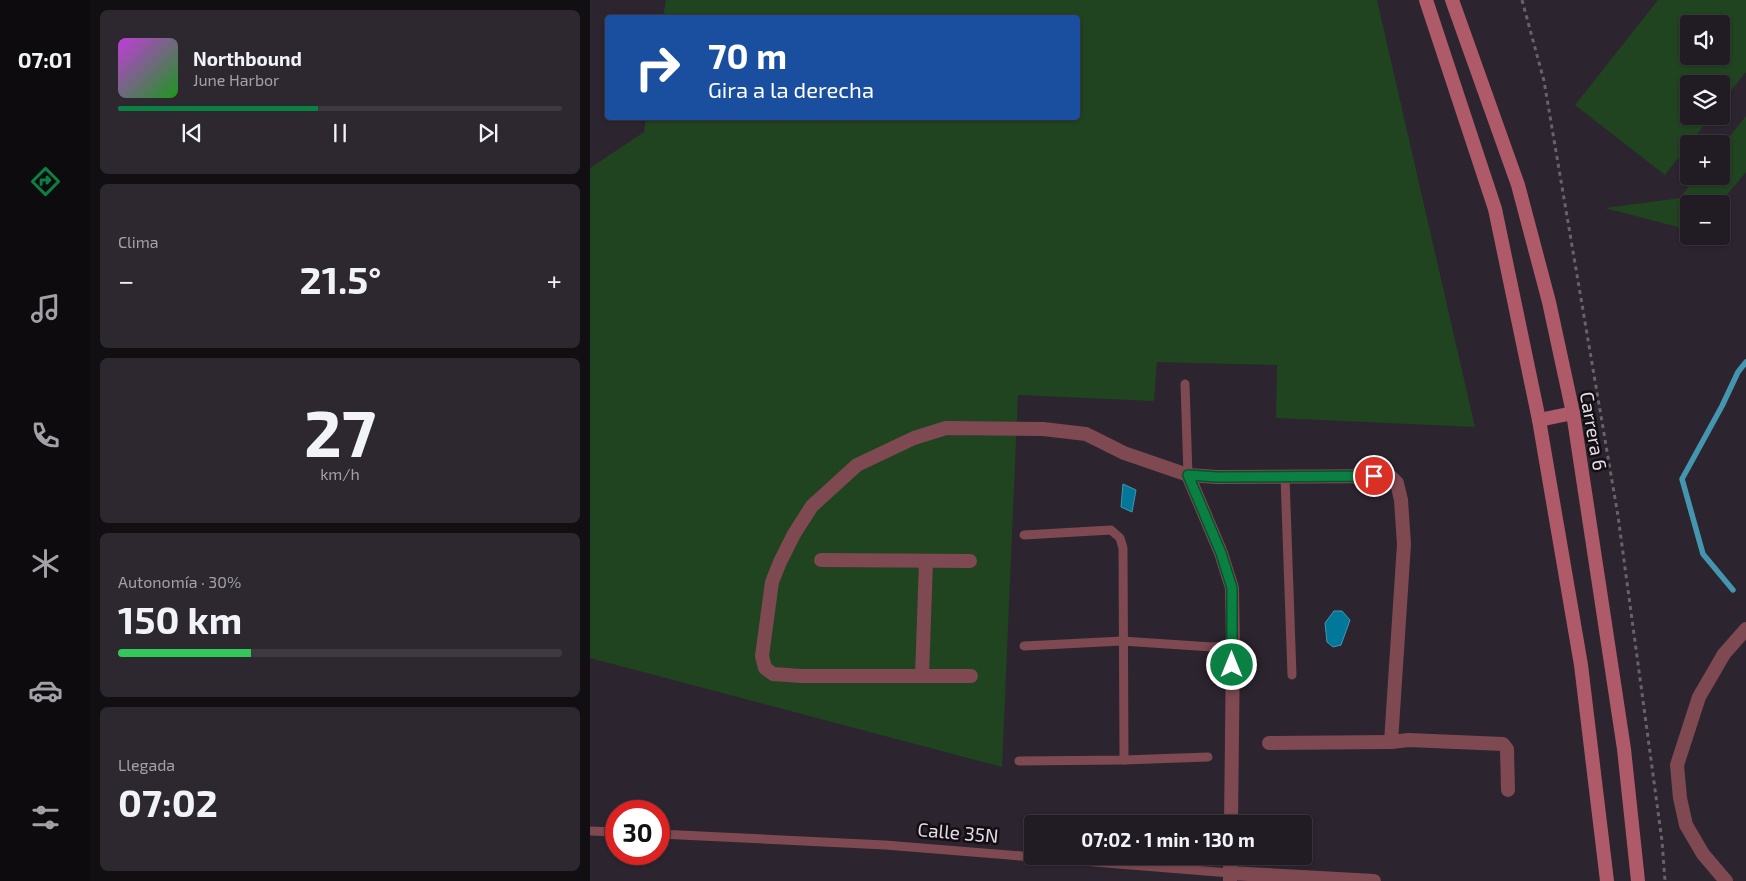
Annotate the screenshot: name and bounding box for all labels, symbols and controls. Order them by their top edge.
map controls [1680,15,1730,245]
button: sound [1680,15,1730,65]
text: 70 m [708,34,787,76]
icon: right [625,35,690,100]
text: 07:01 [18,46,72,72]
text: Northbound [193,47,302,70]
text: June Harbor [193,70,280,89]
button: layers [1680,75,1730,125]
text: Gira a la derecha [708,76,874,102]
icon: previous [178,119,206,147]
icon: pause [326,119,354,147]
icon: next [474,119,502,147]
button: + [1680,135,1730,185]
icon: directions [28,164,63,199]
button: − [1680,195,1730,245]
text: Clima [118,232,159,251]
text: 21.5° [300,256,381,302]
text: − [118,263,134,297]
text: + [547,263,562,297]
icon: music [28,291,63,326]
street label: Carrera 6 [1576,390,1612,472]
text: 27 [304,392,376,470]
icon: phone [28,418,63,453]
pin [1353,455,1395,497]
icon: arrive [1360,462,1388,490]
text: km/h [320,464,360,483]
icon: climate [28,546,63,581]
text: Autonomía · 30% [118,572,241,591]
text: 150 km [118,596,242,642]
position arrow [1205,638,1257,690]
icon: car [28,673,63,708]
text: Llegada [118,755,175,774]
text: 07:02 [118,779,218,825]
icon: filters [28,800,63,835]
speed limit sign: 30 [605,800,670,865]
street label: Calle 35N [917,817,999,847]
text: 07:02 · 1 min · 130 m [1081,828,1255,851]

